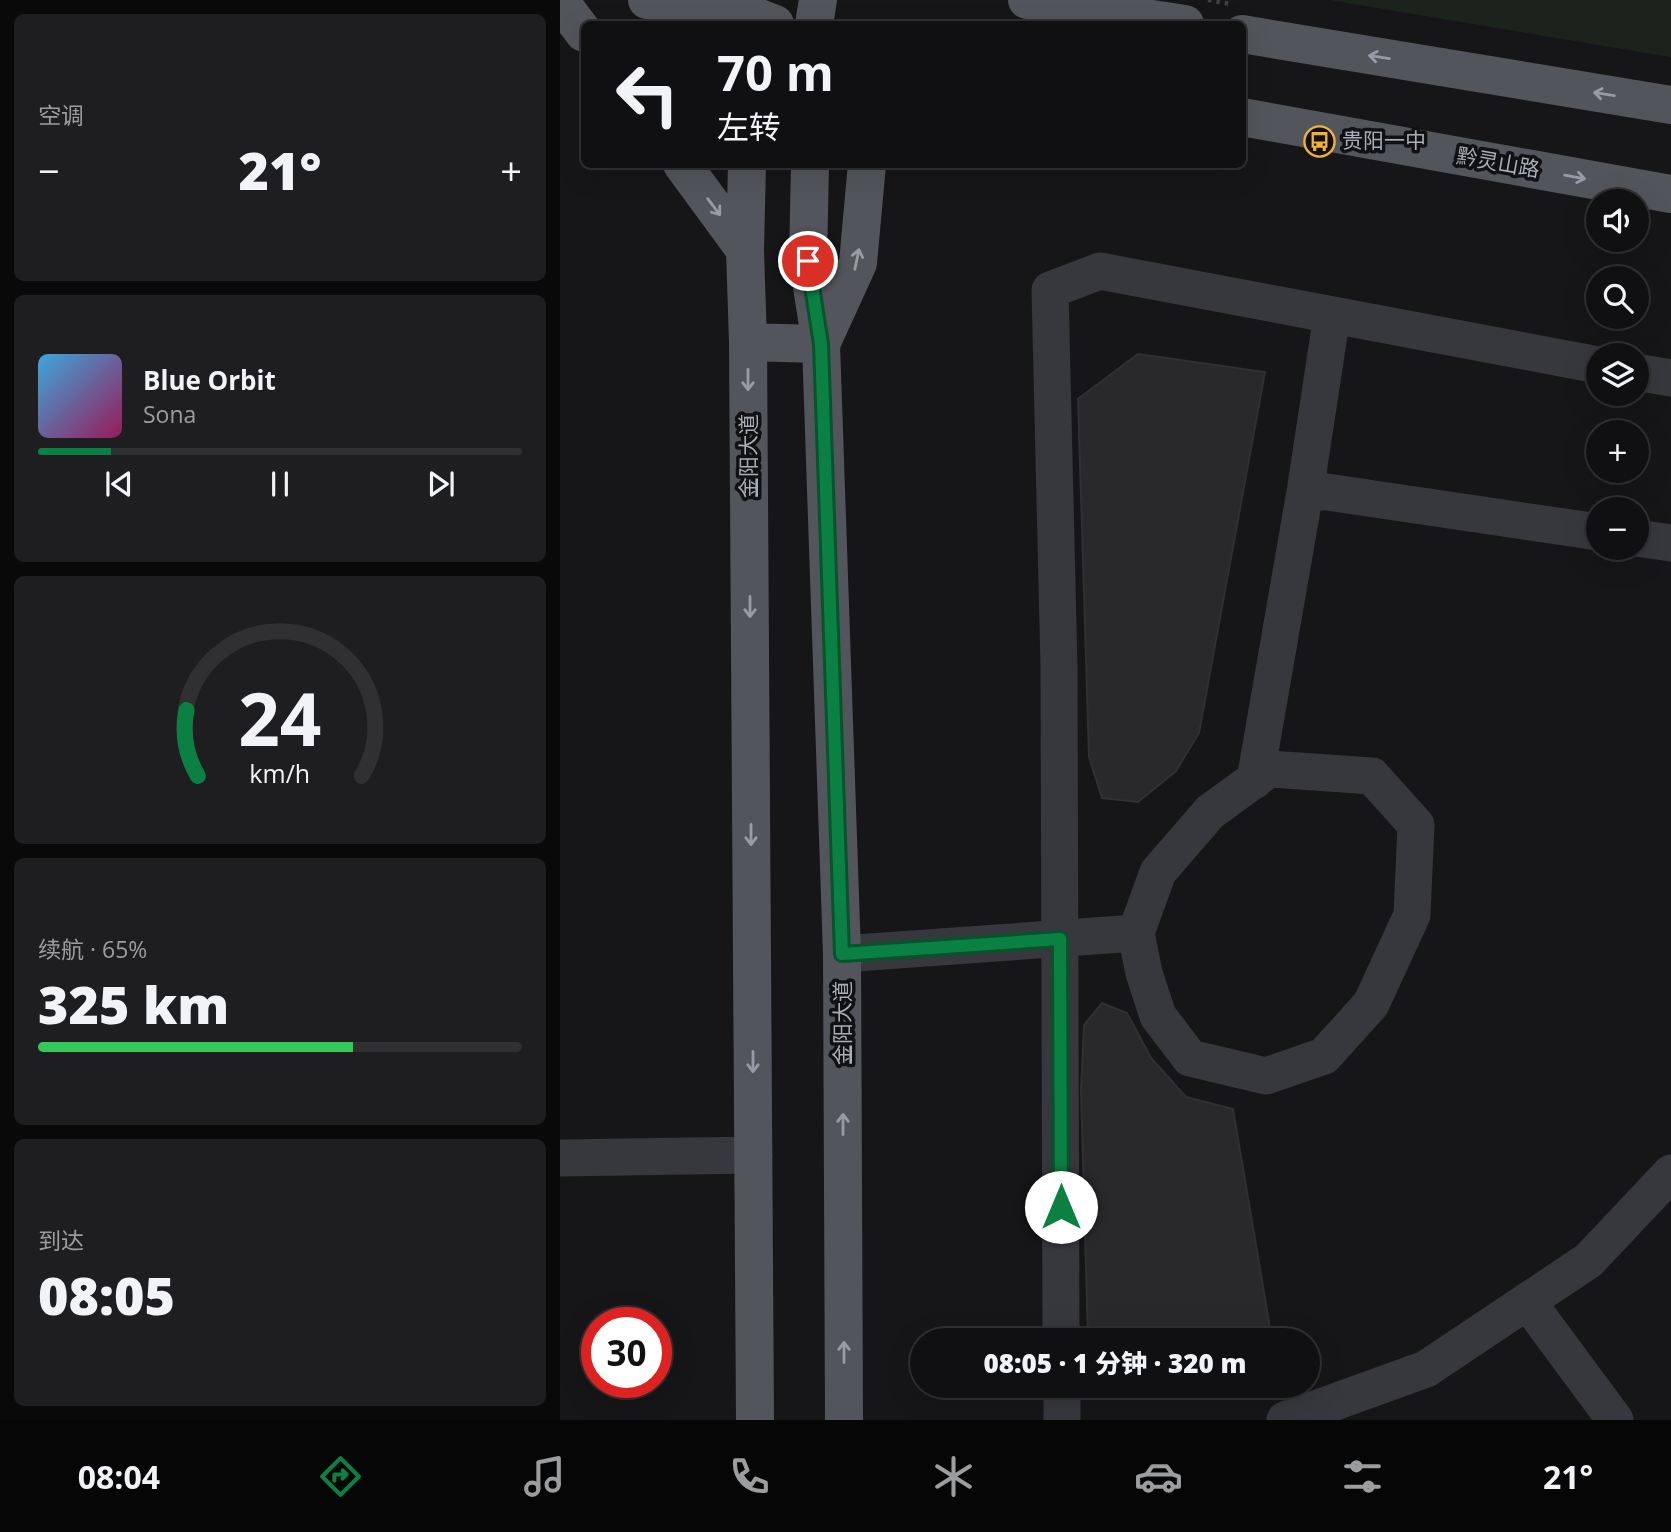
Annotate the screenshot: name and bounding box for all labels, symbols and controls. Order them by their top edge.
text: 70 m [717,39,834,105]
icon: left [602,49,693,140]
one-way arrow [1368,50,1391,63]
one-way arrow [1593,87,1616,100]
text: 空调 [38,99,84,131]
text: 左转 [717,105,781,148]
bus stop icon: 贵阳一中 [1302,124,1336,158]
place label: 贵阳一中 [1342,126,1426,154]
text: 21° [239,134,321,205]
street label: 黔灵山路 [1454,141,1542,183]
text: − [38,144,60,196]
text: + [500,144,522,196]
one-way arrow [1563,170,1586,184]
map controls [1586,189,1649,560]
button: sound [1586,189,1649,252]
one-way arrow [706,197,721,216]
pin [778,231,838,291]
icon: arrive [789,242,827,280]
one-way arrow [851,248,865,271]
button: search [1586,266,1649,329]
button: layers [1586,343,1649,406]
text: Blue Orbit [143,362,276,398]
one-way arrow [741,368,755,391]
text: Sona [143,398,196,430]
street label: 金阳大道 [734,414,762,498]
button: + [1586,420,1649,483]
icon: previous [100,465,138,503]
icon: pause [261,465,299,503]
icon: next [422,465,460,503]
button: − [1586,497,1649,560]
one-way arrow [743,595,757,618]
text: 24 [238,668,322,767]
text: km/h [250,756,310,790]
one-way arrow [745,823,758,846]
text: 续航 · 65% [38,933,147,965]
text: 325 km [38,968,229,1039]
street label: 金阳大道 [828,981,856,1065]
one-way arrow [746,1050,760,1073]
one-way arrow [836,1113,850,1136]
position arrow [1024,1170,1098,1244]
text: 到达 [38,1224,84,1256]
text: 08:05 [38,1259,175,1330]
speed limit sign: 30 [581,1307,672,1398]
one-way arrow [837,1341,851,1364]
text: 08:05 · 1 分钟 · 320 m [984,1345,1246,1381]
icon: directions [316,1452,365,1501]
icon: music [520,1452,569,1501]
icon: phone [725,1452,774,1501]
icon: climate [929,1452,978,1501]
icon: car [1134,1452,1183,1501]
icon: filters [1338,1452,1387,1501]
text: 08:04 [78,1455,160,1498]
text: 21° [1543,1455,1593,1498]

